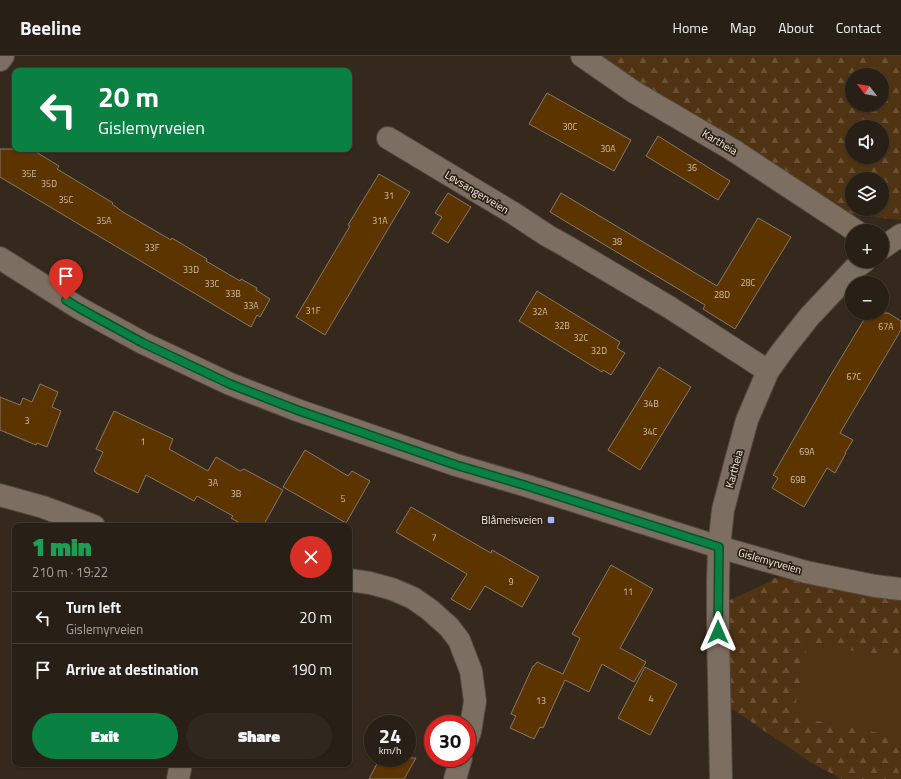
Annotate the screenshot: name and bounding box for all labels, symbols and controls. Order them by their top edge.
text: Beeline [20,13,81,42]
text: Home [673,17,708,38]
text: Map [730,17,756,38]
text: About [778,17,814,38]
text: Contact [836,17,881,38]
north arrow [845,68,889,112]
map controls [845,68,889,320]
text: 20 m [98,75,159,118]
icon: left [32,84,84,136]
text: Gislemyrveien [98,114,205,141]
house number: 30C [563,120,578,133]
button: sound [845,120,889,164]
street label: Kartheia [699,125,741,159]
house number: 30A [600,142,616,155]
house number: 36 [687,161,697,174]
house number: 35E [21,167,37,180]
street label: Løvsangerveien [442,167,512,218]
button: layers [845,172,889,216]
house number: 35D [41,177,57,190]
house number: 31 [384,189,394,202]
house number: 35C [59,193,74,206]
house number: 35A [96,214,112,227]
house number: 31A [372,214,388,227]
button: + [845,224,889,268]
house number: 38 [612,235,622,248]
house number: 33F [145,241,160,254]
pin [49,259,83,300]
house number: 33D [183,263,199,276]
icon: arrive [55,265,77,287]
house number: 28C [741,276,756,289]
button: − [845,276,889,320]
house number: 33C [205,277,220,290]
house number: 33B [225,287,241,300]
house number: 28D [714,288,730,301]
house number: 33A [243,299,259,312]
house number: 31F [306,304,321,317]
house number: 32A [532,305,548,318]
house number: 32B [554,319,570,332]
house number: 67A [878,320,894,333]
house number: 32C [574,331,589,344]
house number: 32D [591,344,607,357]
house number: 67C [847,370,862,383]
house number: 34B [643,397,659,410]
house number: 3 [24,414,30,427]
house number: 34C [643,425,658,438]
house number: 1 [140,435,146,448]
house number: 69A [799,445,815,458]
street label: Kartheia [721,448,747,490]
house number: 69B [790,473,806,486]
house number: 3A [208,476,219,489]
house number: 3B [231,487,242,500]
house number: 5 [340,492,346,505]
place label: Blåmeisveien [481,512,543,528]
marker: Blåmeisveien [546,515,556,525]
text: 1 min [32,529,92,565]
house number: 7 [431,531,437,544]
button: close [290,536,332,578]
street label: Gislemyrveien [736,544,804,578]
text: 210 m · 19:22 [32,562,108,582]
house number: 9 [508,575,514,588]
house number: 11 [623,585,633,598]
text: Turn left [66,596,121,619]
text: 20 m [299,606,332,629]
icon: left [32,607,54,629]
position arrow [697,611,739,653]
text: Gislemyrveien [66,619,143,639]
text: Arrive at destination [66,658,199,681]
text: 190 m [291,658,332,681]
icon: arrive [32,659,54,681]
house number: 4 [648,692,654,705]
house number: 13 [536,694,546,707]
button: Exit [32,713,178,759]
button: Share [186,713,332,759]
speed limit sign: 30 [424,715,476,767]
text: 24 [379,720,401,751]
text: km/h [379,743,401,758]

